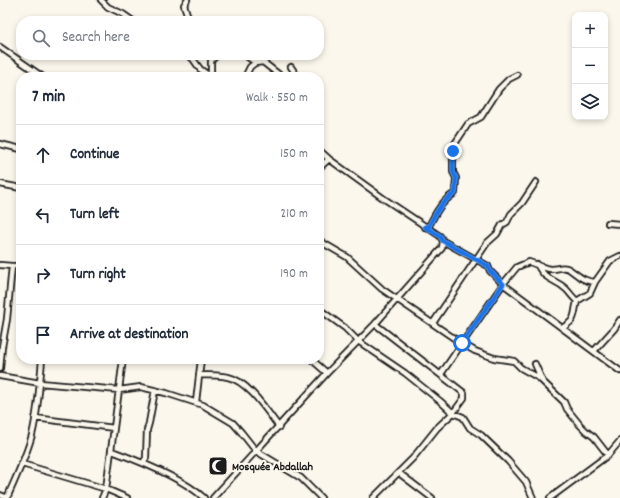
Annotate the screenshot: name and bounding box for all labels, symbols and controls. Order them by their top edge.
map controls [572,12,608,120]
button: + [572,12,608,48]
search box [16,16,324,60]
icon: search [30,27,52,49]
text: Search here [62,27,130,49]
button: − [572,48,608,84]
button: layers [572,84,608,120]
text: 7 min [32,86,65,110]
text: Walk · 550 m [246,89,308,108]
route end [444,142,462,160]
icon: ahead [32,144,54,166]
text: Continue [70,144,119,166]
text: 150 m [280,145,308,164]
icon: left [32,204,54,226]
text: Turn left [70,204,119,226]
text: 210 m [280,205,308,224]
icon: right [32,264,54,286]
text: Turn right [70,264,126,286]
text: 190 m [280,265,308,284]
icon: arrive [32,324,54,346]
text: Arrive at destination [70,324,188,346]
route start [453,334,471,352]
mosque icon: Mosquée Abdallah [207,455,229,477]
place label: Mosquée Abdallah [232,459,313,476]

